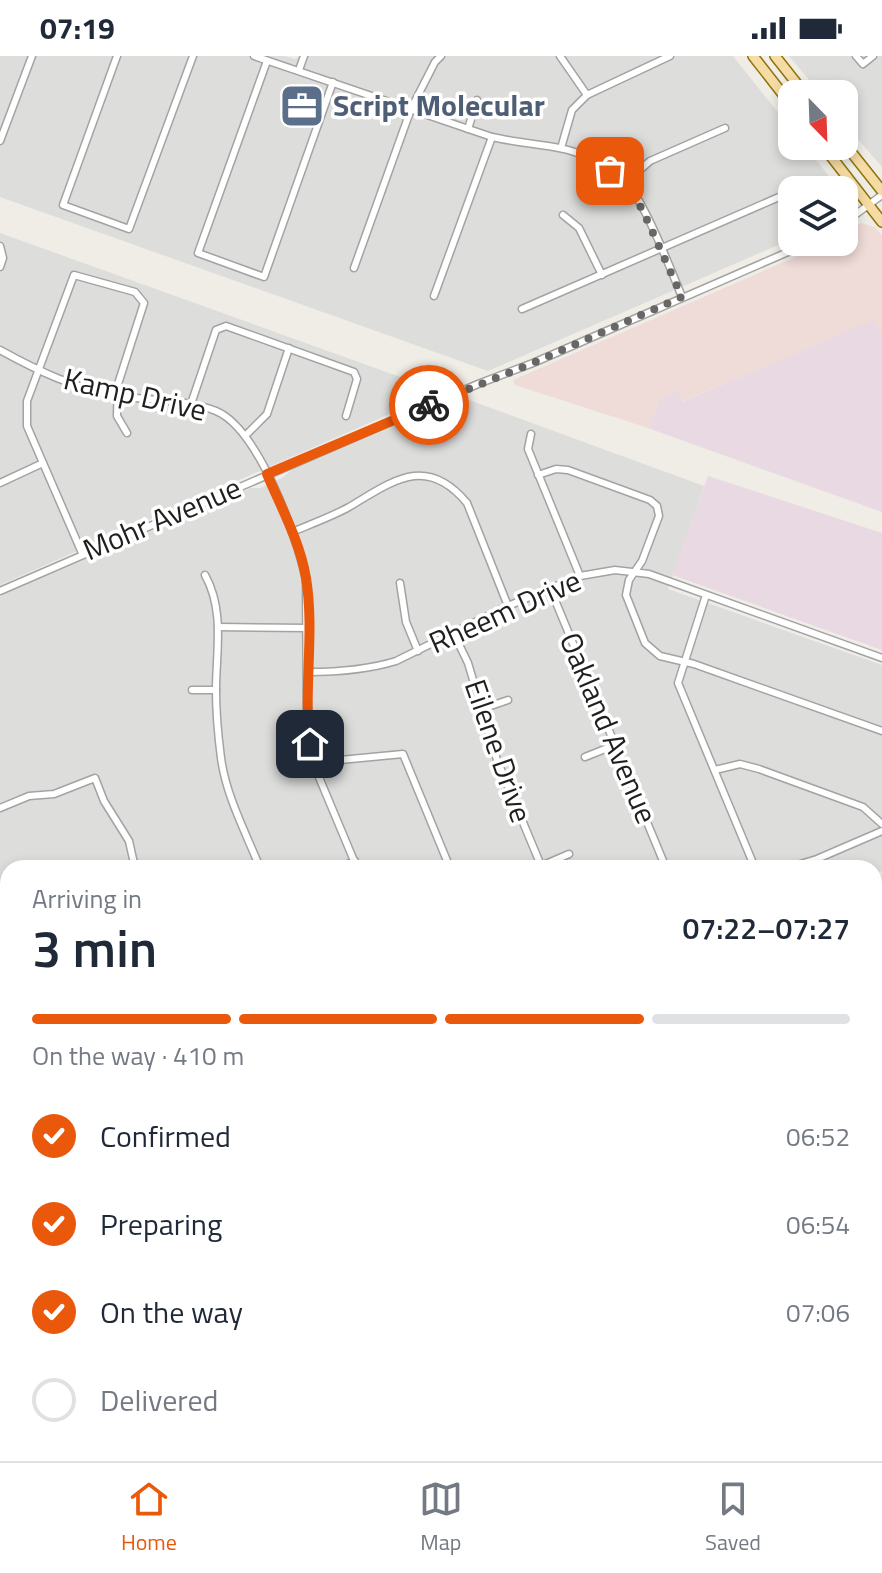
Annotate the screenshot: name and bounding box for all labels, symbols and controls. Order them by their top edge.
text: 07:19 [40,5,115,51]
north arrow [778,80,858,160]
map controls [778,80,858,256]
office icon: Script Molecular [278,82,326,130]
place label: Script Molecular [333,82,545,128]
pin [576,137,644,205]
icon: bag [588,149,632,193]
button: layers [778,176,858,256]
street label: Kamp Drive [59,355,211,433]
courier [389,365,469,445]
icon: bike [407,383,451,427]
street label: Mohr Avenue [75,464,248,572]
street label: Rheem Drive [421,557,588,665]
street label: Oakland Avenue [548,625,670,830]
street label: Eilene Drive [453,673,545,828]
pin [276,710,344,778]
icon: home [288,722,332,766]
text: Arriving in [32,879,142,918]
text: 07:22–07:27 [683,905,850,951]
text: 3 min [32,908,157,987]
text: On the way · 410 m [32,1036,244,1075]
text: Confirmed [100,1113,231,1159]
icon: check [32,1114,76,1158]
text: 06:52 [786,1117,850,1156]
text: Preparing [100,1201,222,1247]
icon: check [32,1202,76,1246]
text: 06:54 [786,1205,850,1244]
text: On the way [100,1289,243,1335]
icon: check [32,1290,76,1334]
text: 07:06 [786,1293,850,1332]
text: Delivered [100,1377,218,1423]
tab: Home [121,1477,177,1559]
tab: Map [419,1477,463,1559]
tab: Saved [705,1477,761,1559]

